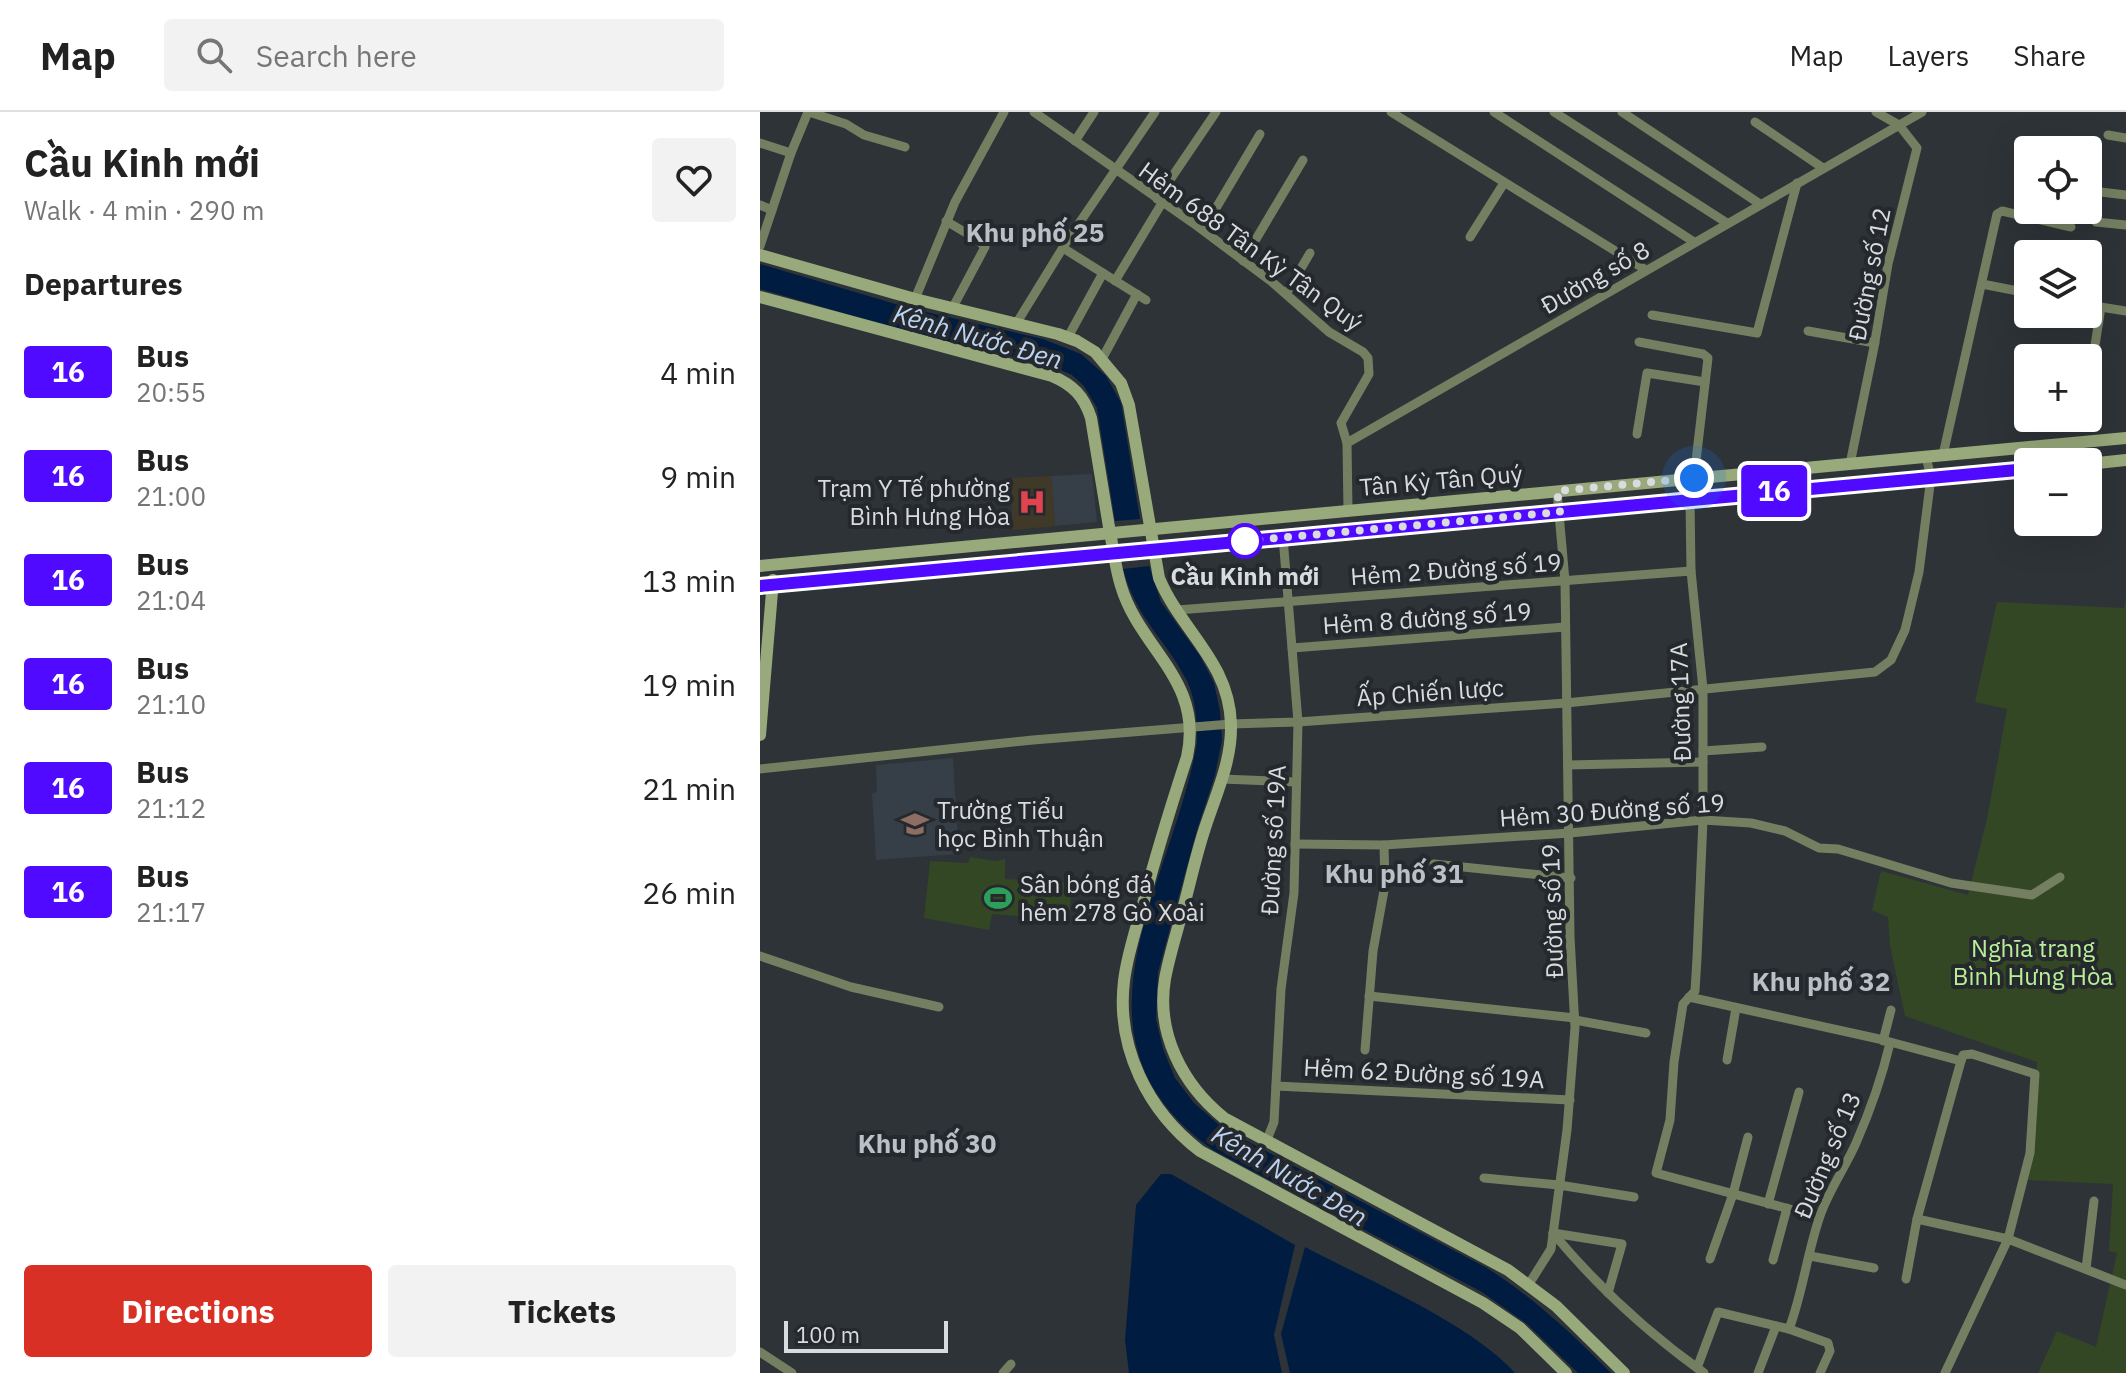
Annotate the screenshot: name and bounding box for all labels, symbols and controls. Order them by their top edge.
search box [164,19,724,91]
text: Map [40,31,116,80]
icon: search [192,33,236,77]
text: Search here [256,36,417,75]
text: Map [1789,37,1843,74]
text: Layers [1887,37,1969,74]
text: Share [2013,37,2086,74]
map controls [2014,136,2102,536]
button: locate [2014,136,2102,224]
text: Cầu Kinh mới [24,138,260,187]
button: heart [652,138,736,222]
street label: Hẻm 688 Tân Kỳ Tân Quý [1133,154,1369,338]
text: Walk · 4 min · 290 m [24,193,264,227]
street label: Đường số 12 [1840,205,1898,343]
district label: Khu phố 25 [966,215,1104,249]
street label: Đường số 8 [1535,233,1655,321]
button: layers [2014,240,2102,328]
text: Departures [24,264,183,303]
water label: Kênh Nước Đen [890,296,1066,376]
text: Bus [136,336,189,375]
button: + [2014,344,2102,432]
text: 16 [51,353,85,390]
text: 4 min [660,353,736,392]
text: 20:55 [136,375,206,409]
text: Bus [136,440,189,479]
button: − [2014,448,2102,536]
text: 16 [51,457,85,494]
text: 9 min [660,457,736,496]
street label: Tân Kỳ Tân Quý [1358,457,1524,503]
your location [1674,458,1714,498]
line badge: 16 [1738,465,1810,517]
place label: Trạm Y Tế phường Bình Hưng Hòa [817,472,1010,532]
text: 16 [1757,472,1791,509]
text: 21:00 [136,479,206,513]
hospital icon: Trạm Y Tế phường Bình Hưng Hòa [1017,487,1047,517]
marker: Cầu Kinh mới [1228,524,1262,558]
text: Bus [136,544,189,583]
street label: Hẻm 2 Đường số 19 [1349,546,1563,592]
place label: Cầu Kinh mới [1171,560,1319,592]
text: 16 [51,561,85,598]
text: 13 min [642,561,736,600]
text: 21:04 [136,583,206,617]
street label: Hẻm 8 đường số 19 [1321,595,1533,641]
street label: Đường 17A [1662,642,1698,762]
text: Bus [136,648,189,687]
text: 16 [51,665,85,702]
text: 19 min [642,665,736,704]
street label: Ấp Chiến lược [1355,669,1505,713]
text: 21:10 [136,687,206,721]
text: Bus [136,752,189,791]
street label: Đường số 19A [1253,764,1293,916]
text: 16 [51,769,85,806]
text: 21 min [642,769,736,808]
street label: Hẻm 30 Đường số 19 [1498,786,1726,834]
text: 21:12 [136,791,206,825]
place label: Trường Tiểu học Bình Thuận [937,794,1104,854]
school or university icon: Trường Tiểu học Bình Thuận [900,809,930,839]
street label: Đường số 19 [1534,843,1570,979]
text: Bus [136,856,189,895]
district label: Khu phố 31 [1325,856,1464,890]
place label: Sân bóng đá hẻm 278 Gò Xoài [1020,868,1205,928]
text: 16 [51,873,85,910]
text: 26 min [642,873,736,912]
sports icon: Sân bóng đá hẻm 278 Gò Xoài [983,883,1013,913]
text: 21:17 [136,895,206,929]
park label: Nghĩa trang Bình Hưng Hòa [1953,932,2113,992]
district label: Khu phố 32 [1752,964,1890,998]
street label: Hẻm 62 Đường số 19A [1303,1051,1545,1095]
street label: Đường số 13 [1786,1087,1868,1223]
water label: Kênh Nước Đen [1206,1117,1374,1233]
district label: Khu phố 30 [858,1126,996,1160]
button: Directions [24,1265,372,1357]
button: Tickets [388,1265,736,1357]
scale bar [784,1317,948,1353]
text: 100 m [796,1320,860,1349]

